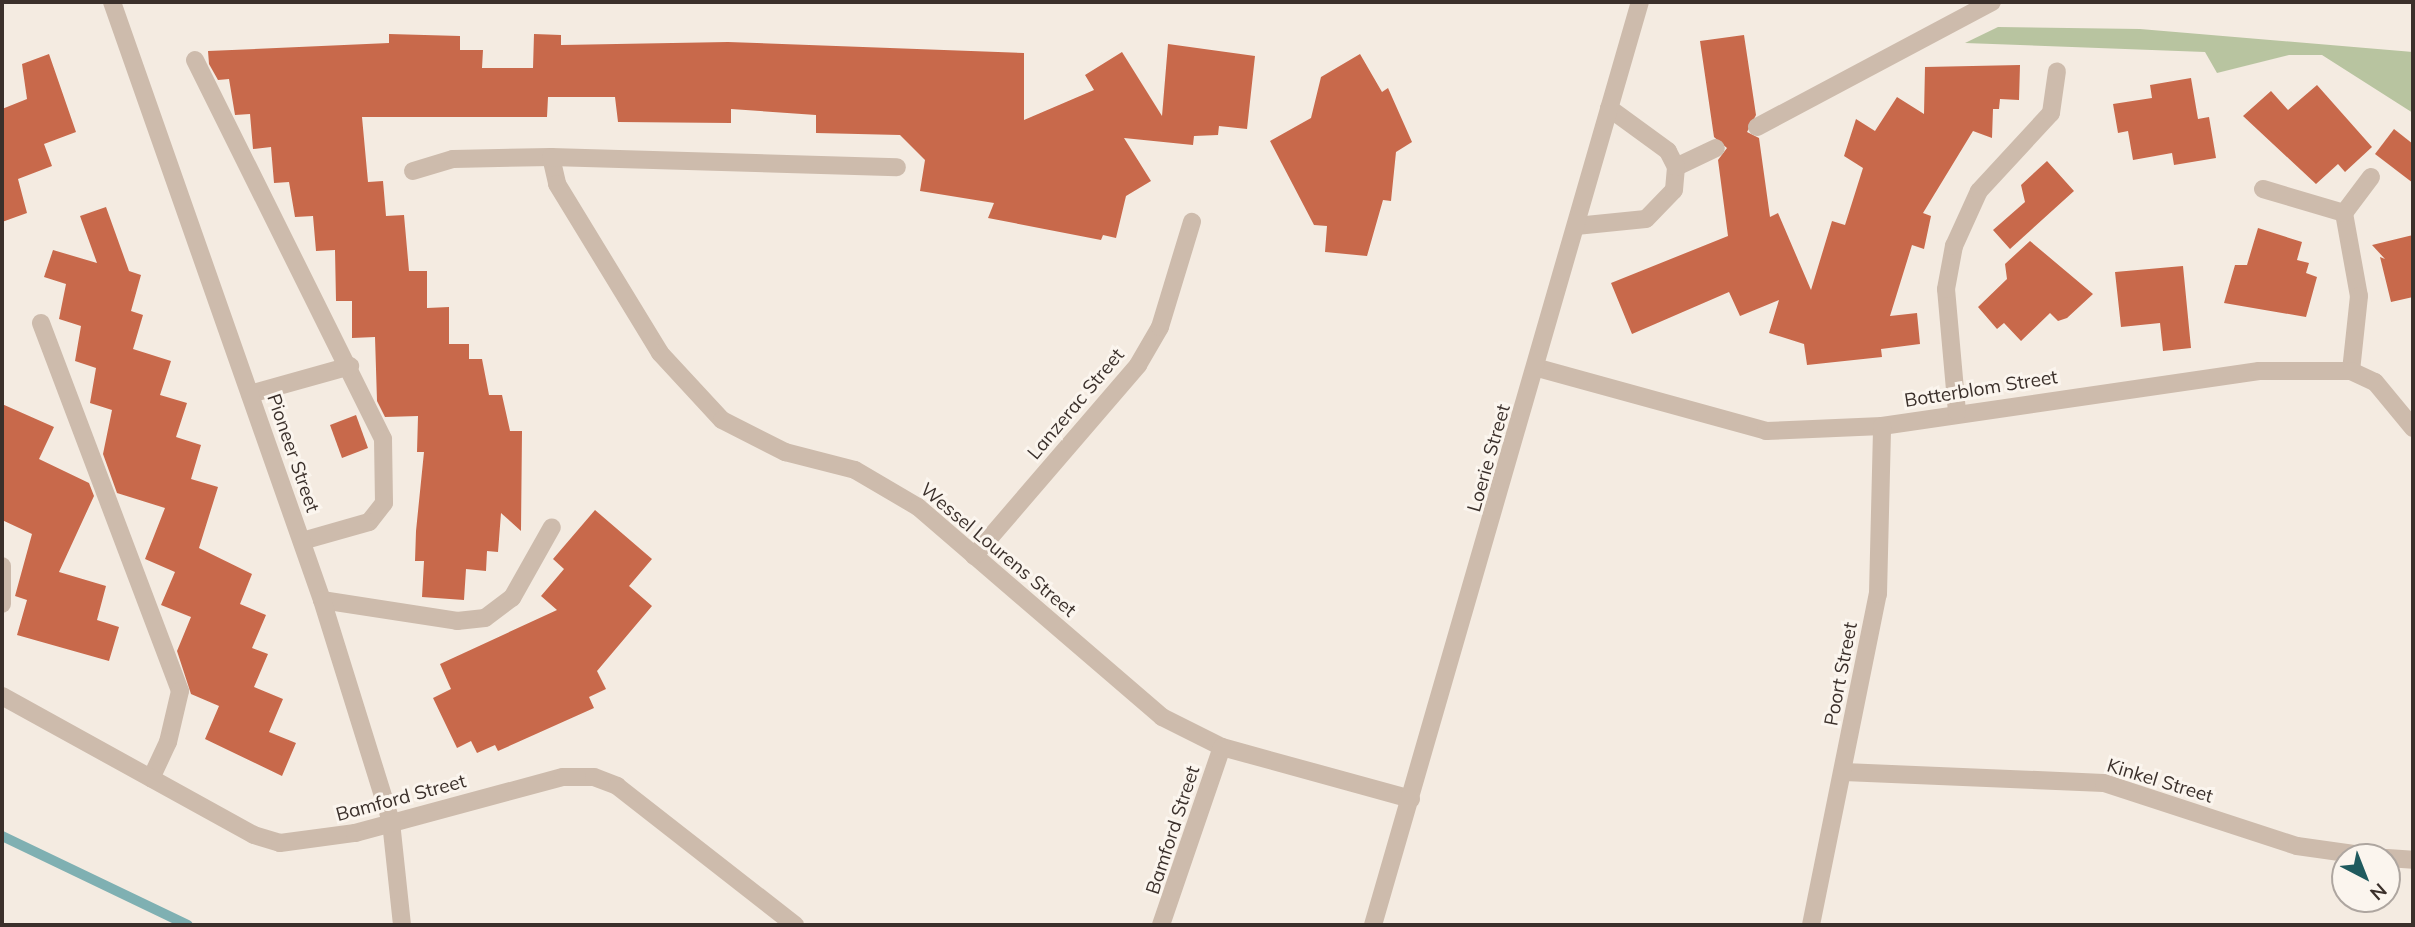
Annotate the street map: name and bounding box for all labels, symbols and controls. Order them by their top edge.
street label: Lanzerac Street [1023,344,1129,464]
street label: Botterblom Street [1903,366,2059,412]
street label: Pioneer Street [262,391,324,515]
street label: Loerie Street [1463,402,1515,514]
street label: Wessel Lourens Street [916,478,1080,622]
street label: Poort Street [1820,620,1862,728]
street label: Kinkel Street [2104,754,2216,808]
street label: Bamford Street [1142,763,1204,897]
street label: Bamford Street [333,770,469,826]
north arrow [2331,843,2401,913]
text: N [2365,878,2392,906]

